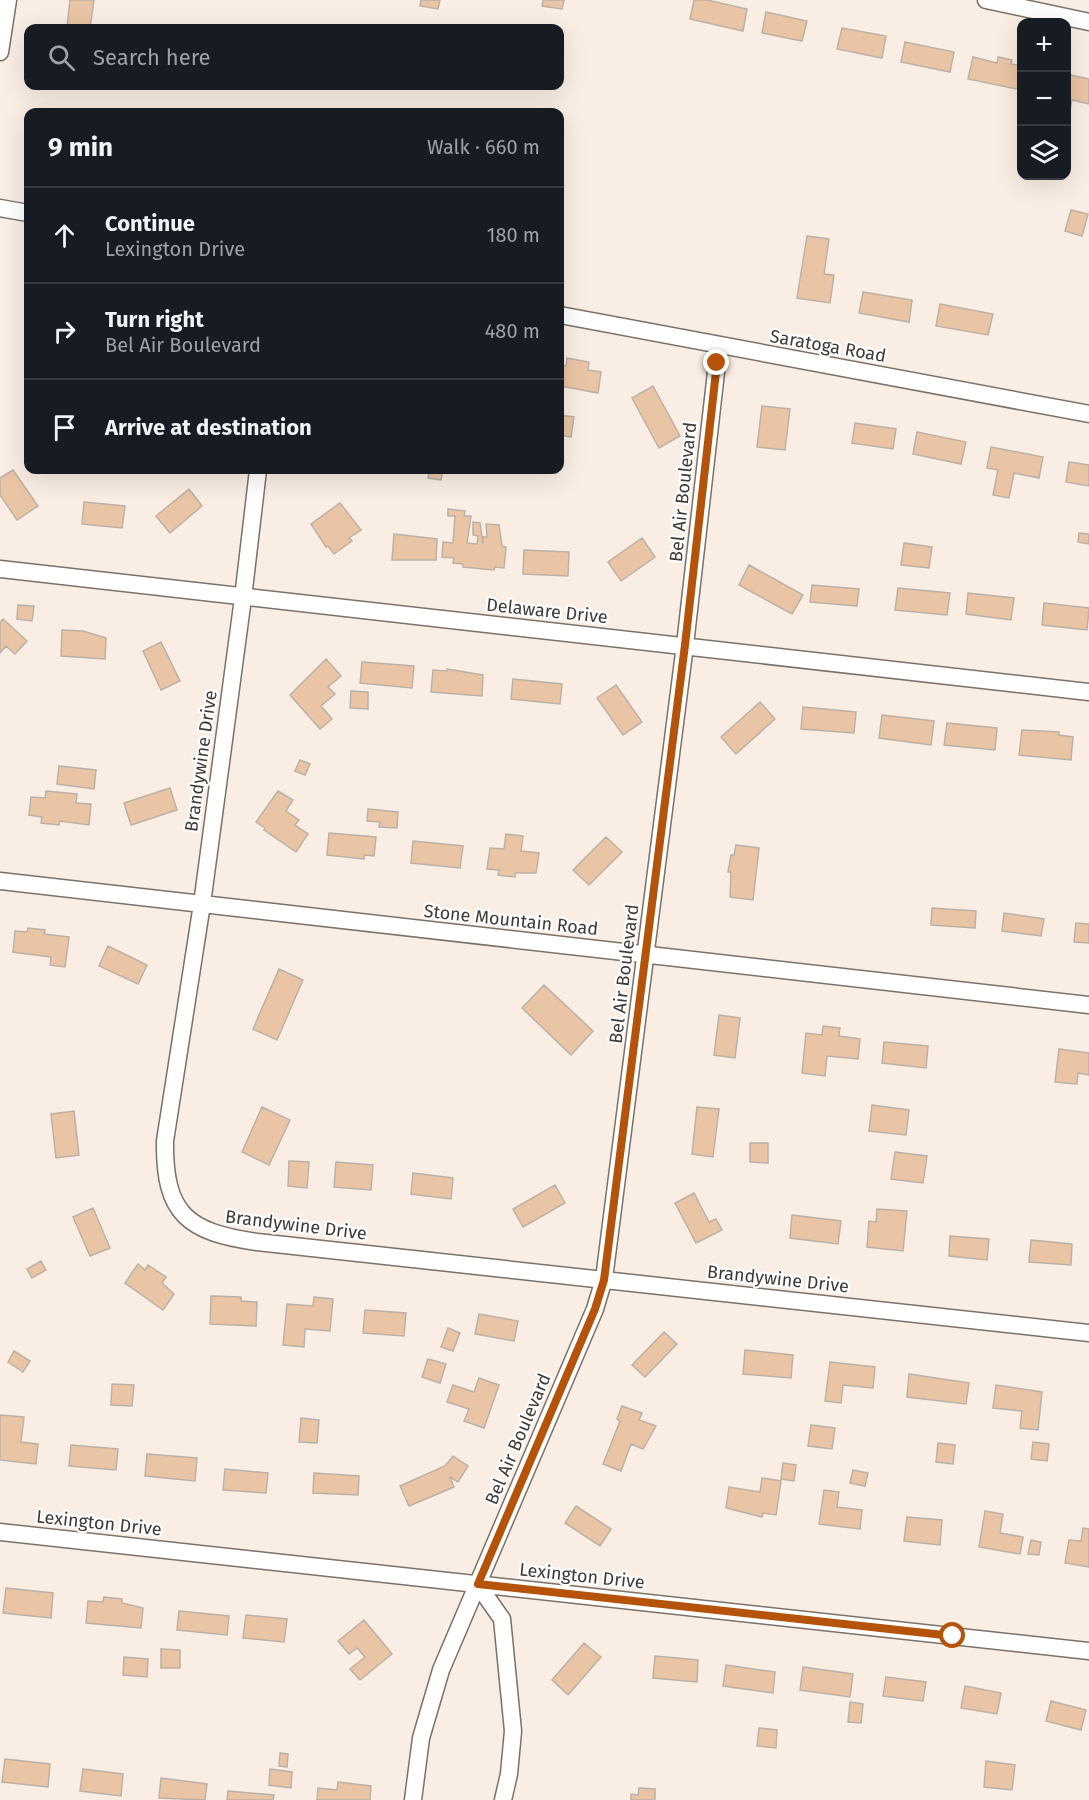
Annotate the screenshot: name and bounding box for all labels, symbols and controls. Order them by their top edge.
map controls [1017,18,1071,180]
button: + [1017,18,1071,72]
search box [24,24,564,90]
icon: search [45,41,78,74]
text: Search here [93,44,211,71]
button: − [1017,72,1071,126]
button: layers [1017,126,1071,180]
text: 9 min [48,132,113,163]
text: Walk · 660 m [427,135,540,159]
text: Continue [105,210,195,237]
icon: ahead [48,219,81,252]
text: 180 m [487,223,540,247]
text: Lexington Drive [105,237,245,261]
text: Turn right [105,306,204,333]
icon: right [48,315,81,348]
text: 480 m [485,319,540,343]
street label: Saratoga Road [768,325,888,367]
text: Bel Air Boulevard [105,333,261,357]
route end [703,349,729,375]
icon: arrive [48,411,81,444]
text: Arrive at destination [105,414,312,441]
street label: Bel Air Boulevard [665,421,701,563]
street label: Delaware Drive [485,594,609,628]
street label: Brandywine Drive [180,689,222,833]
street label: Stone Mountain Road [423,900,599,940]
street label: Bel Air Boulevard [605,903,643,1045]
street label: Brandywine Drive [224,1205,368,1245]
street label: Brandywine Drive [706,1261,850,1297]
street label: Bel Air Boulevard [480,1370,556,1508]
street label: Lexington Drive [35,1505,163,1541]
street label: Lexington Drive [518,1558,646,1594]
route start [939,1622,965,1648]

